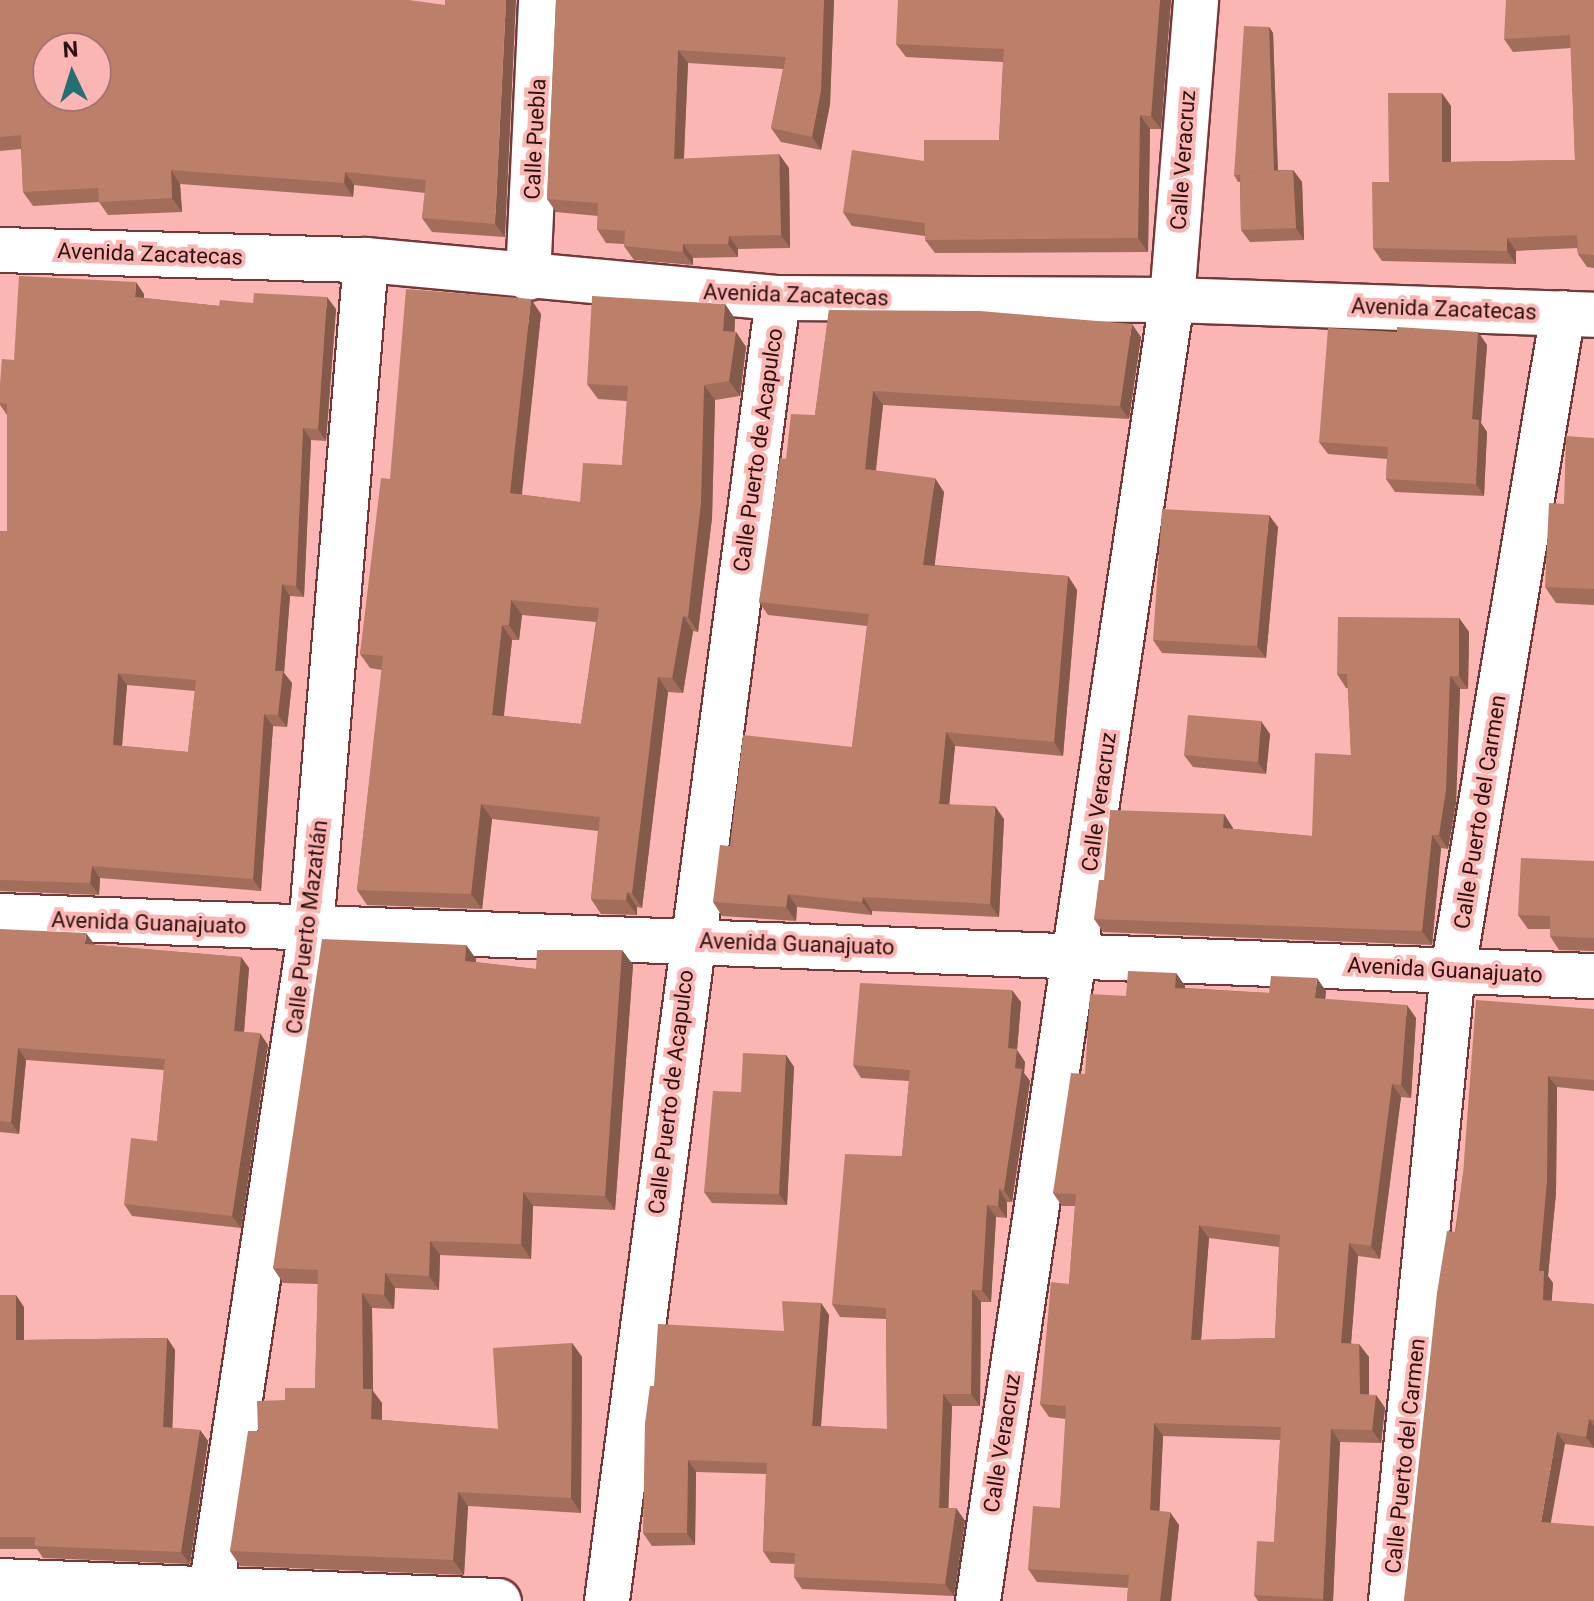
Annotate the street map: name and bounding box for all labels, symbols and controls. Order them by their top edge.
north arrow [32,32,112,112]
text: N [62,37,79,63]
street label: Calle Puebla [519,78,551,200]
street label: Calle Veracruz [1165,89,1201,231]
street label: Avenida Zacatecas [57,238,243,270]
street label: Avenida Zacatecas [703,279,889,311]
street label: Avenida Zacatecas [1351,293,1537,325]
street label: Calle Puerto de Acapulco [728,326,788,574]
street label: Calle Puerto del Carmen [1448,693,1512,931]
street label: Calle Veracruz [1076,731,1122,873]
street label: Calle Puerto Mazatlán [281,818,333,1036]
street label: Avenida Guanajuato [51,906,247,940]
street label: Avenida Guanajuato [699,927,895,961]
street label: Avenida Guanajuato [1347,952,1543,988]
street label: Calle Puerto de Acapulco [643,968,699,1216]
street label: Calle Puerto del Carmen [1380,1337,1430,1575]
street label: Calle Veracruz [978,1372,1026,1514]

